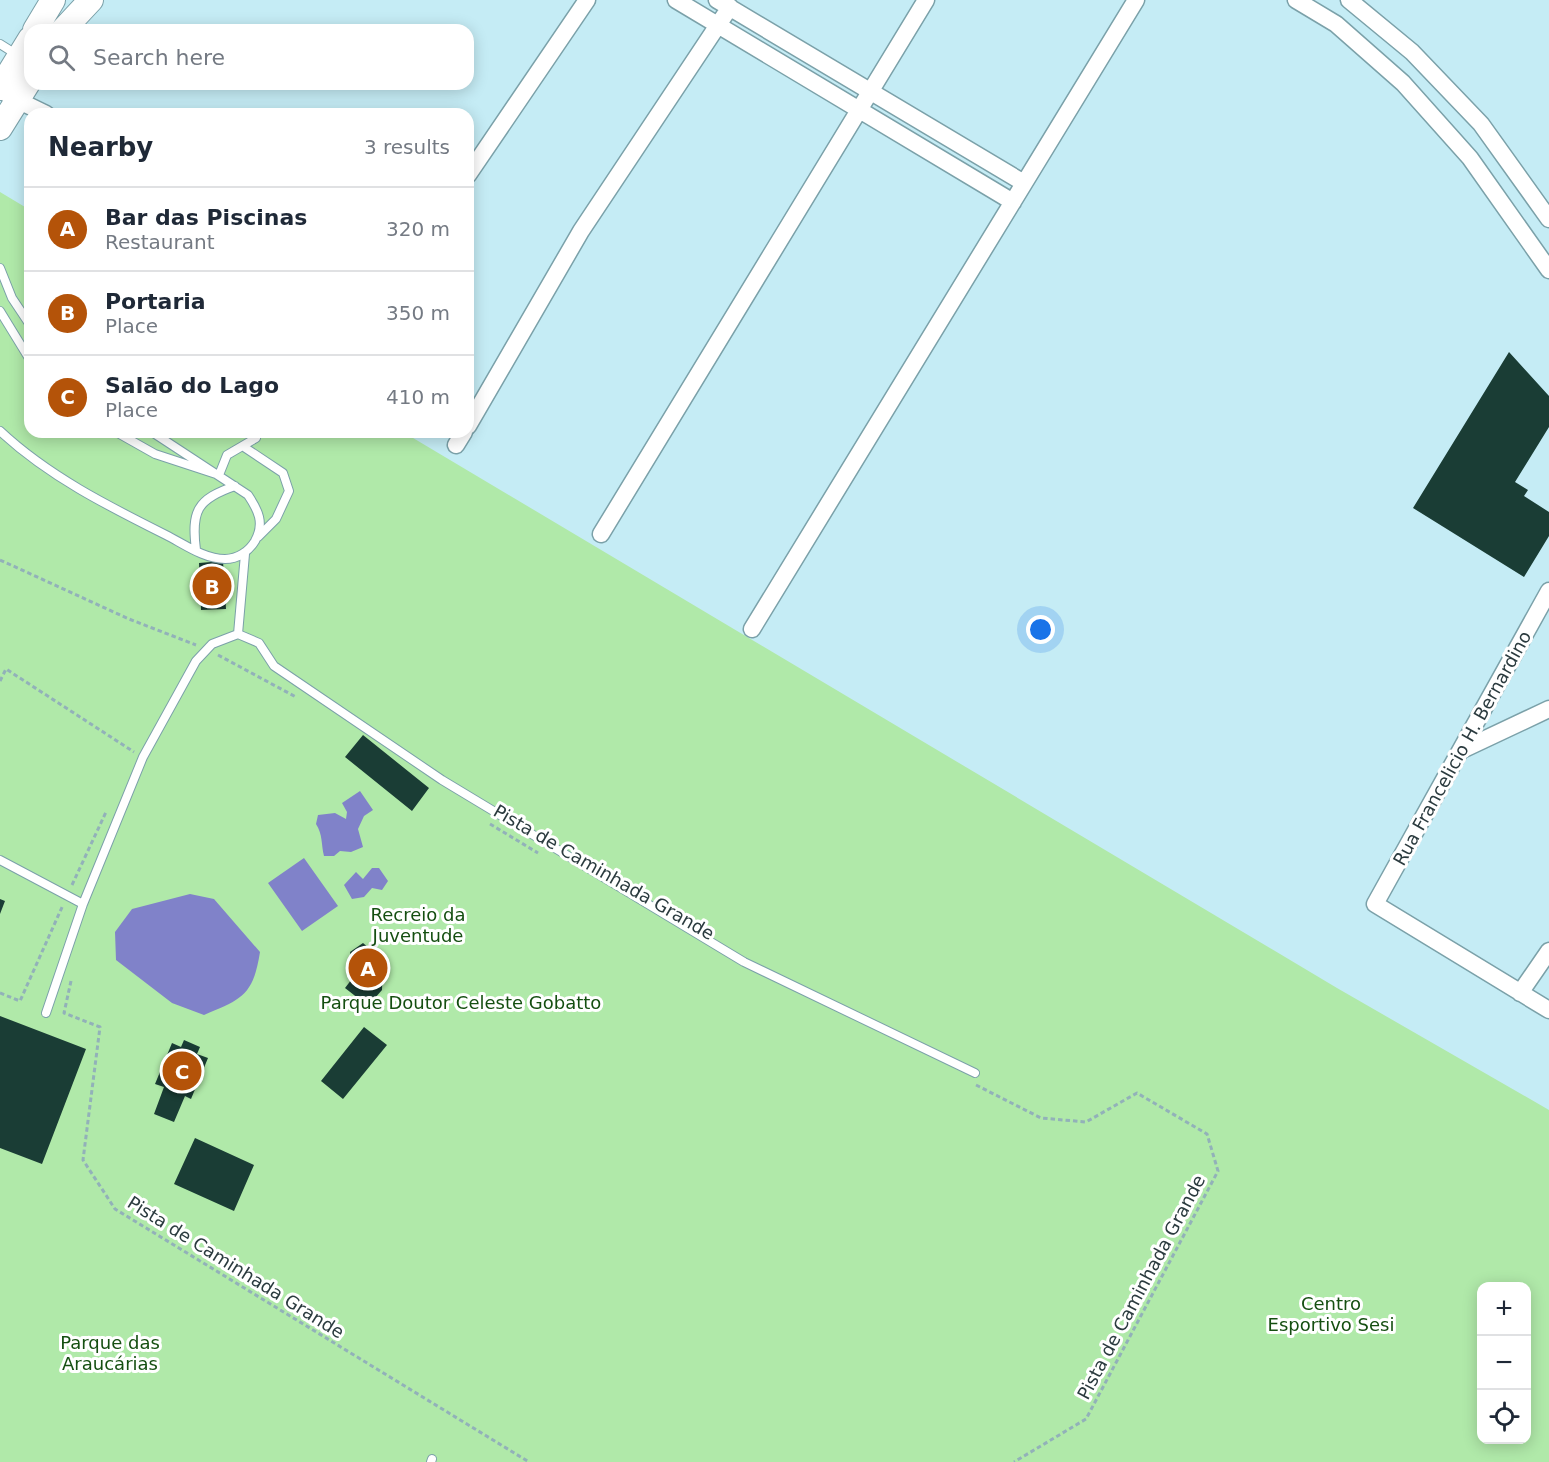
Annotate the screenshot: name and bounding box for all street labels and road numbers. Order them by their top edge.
street label: Rua Francelicio H. Bernardino [1389,627,1535,869]
street label: Pista de Caminhada Grande [490,800,718,944]
street label: Pista de Caminhada Grande [1073,1171,1209,1403]
street label: Pista de Caminhada Grande [124,1192,348,1342]

